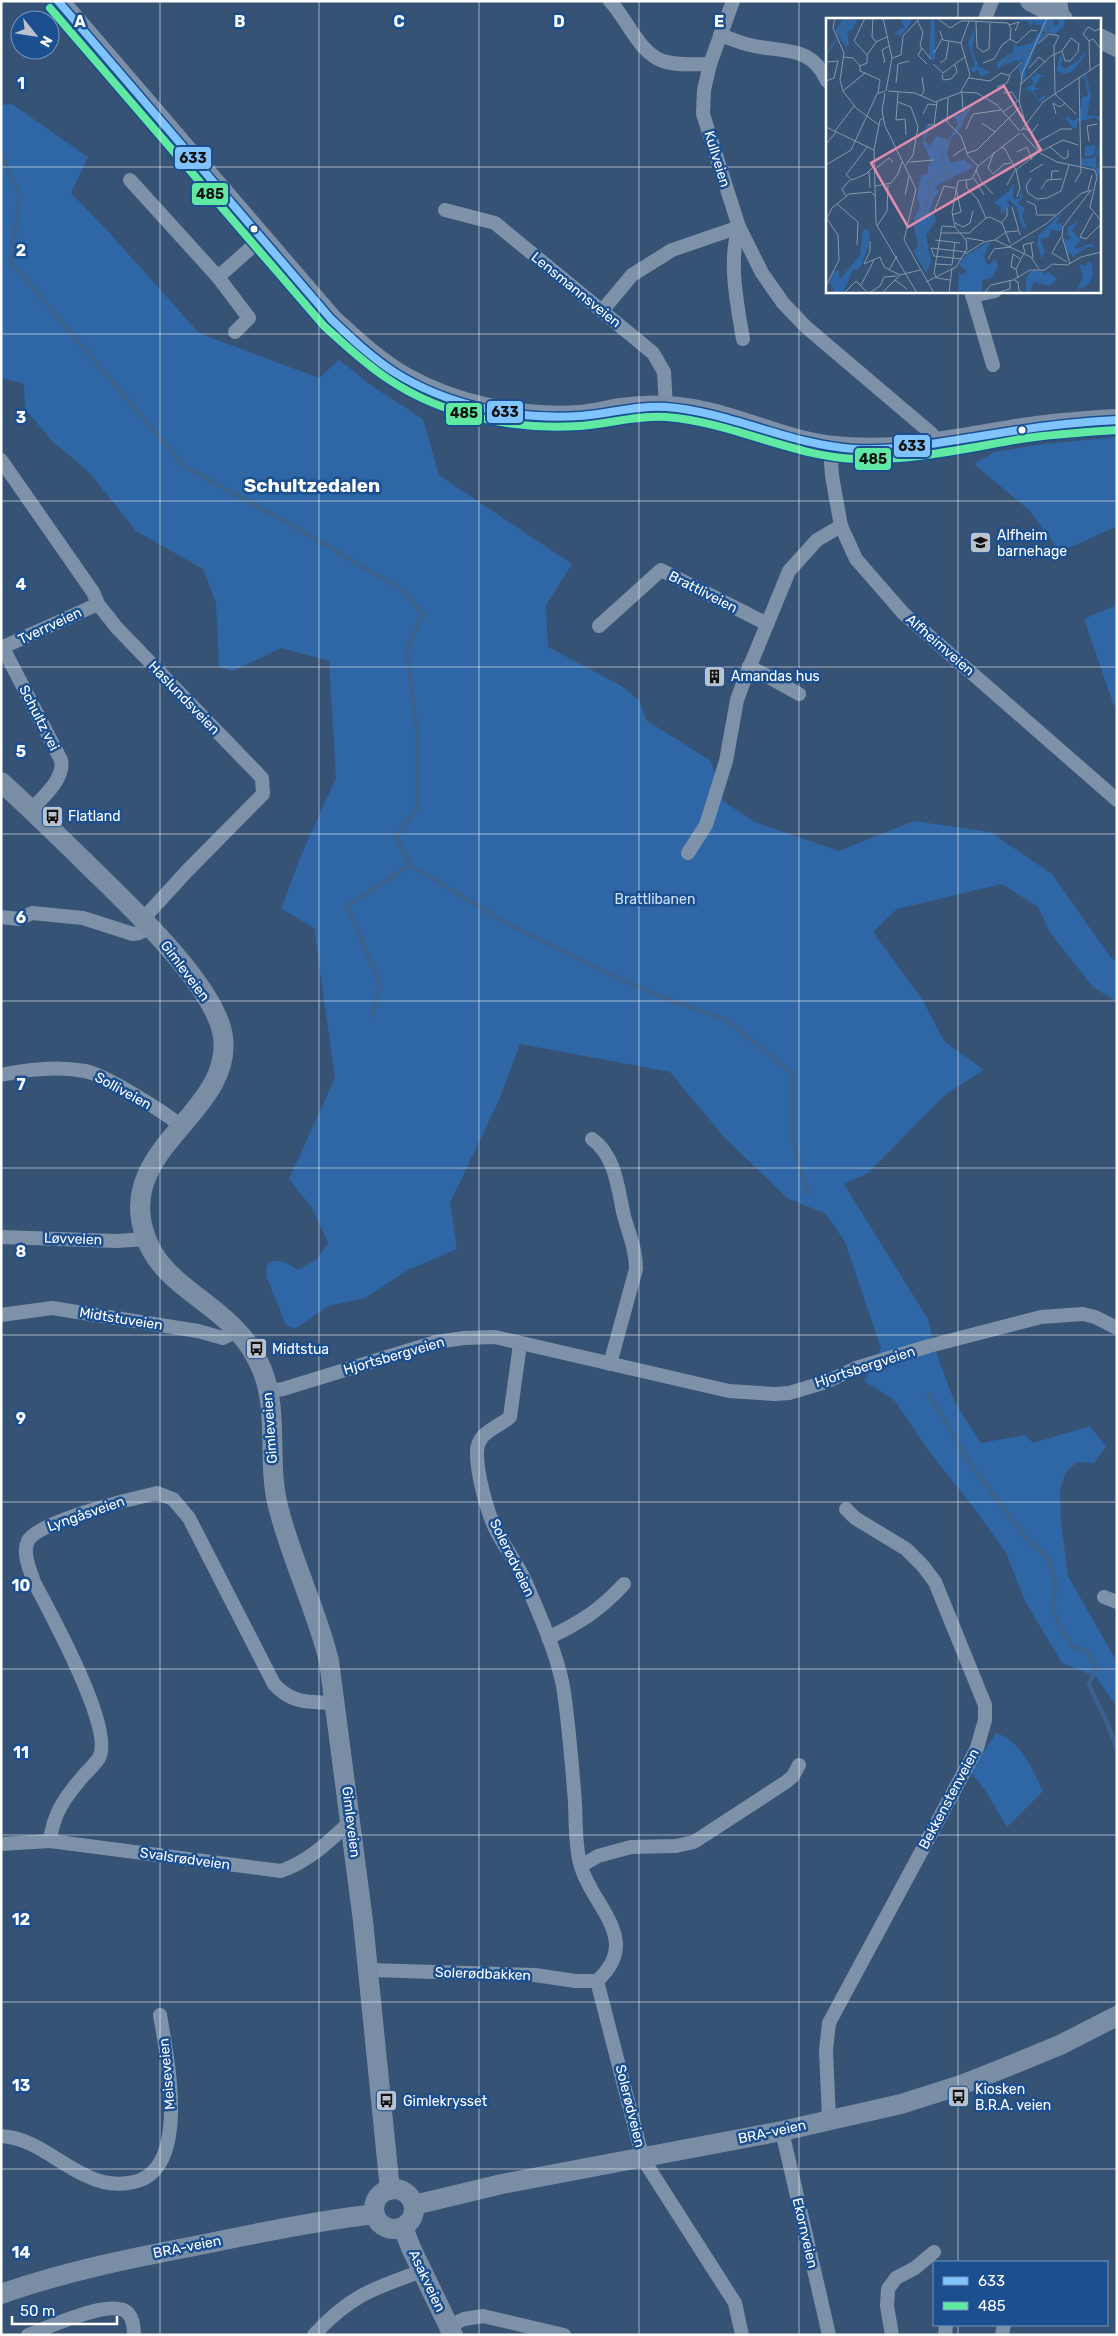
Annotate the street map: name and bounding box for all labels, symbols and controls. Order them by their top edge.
north arrow [10,10,60,60]
text: A [74,12,86,31]
text: B [234,12,246,31]
text: C [393,12,405,31]
text: D [553,12,565,31]
text: E [714,12,724,31]
inset map [826,18,1100,292]
text: N [36,33,56,50]
text: 1 [17,74,25,93]
street label: Kullveien [700,129,734,189]
line badge: 633 [174,146,212,170]
text: 633 [179,150,207,167]
line badge: 485 [191,182,229,206]
text: 485 [196,186,224,203]
unlabelled marker [249,224,259,234]
text: 2 [16,241,26,260]
street label: Lensmannsveien [528,249,624,331]
line badge: 633 [486,400,524,424]
line badge: 485 [445,402,483,426]
text: 633 [491,404,519,421]
text: 485 [450,405,478,422]
text: 3 [16,408,26,427]
unlabelled marker [1017,425,1027,435]
line badge: 633 [893,434,931,458]
text: 633 [898,438,926,455]
line badge: 485 [854,447,892,471]
text: 485 [859,451,887,468]
district label: Schultzedalen [244,474,380,497]
place label: Alfheim barnehage [997,527,1067,560]
school or university icon: Alfheim barnehage [969,531,993,555]
street label: Brattliveien [666,567,740,617]
text: 4 [16,575,27,594]
street label: Tverrveien [16,604,84,648]
street label: Alfheimveien [902,611,978,679]
street label: Haslundsveien [145,658,223,738]
building icon: Amandas hus [703,664,727,688]
place label: Amandas hus [731,668,820,685]
street label: Schultz vei [15,682,63,754]
text: 5 [16,742,26,761]
bus stop icon: Flatland [40,804,64,828]
place label: Flatland [68,808,121,825]
park label: Brattlibanen [615,891,695,908]
text: 6 [16,908,26,927]
street label: Gimleveien [157,937,213,1005]
street label: Solliveien [92,1069,154,1113]
text: 7 [16,1075,26,1094]
street label: Løvveien [44,1229,102,1249]
text: 8 [16,1242,27,1261]
street label: Midtstuveien [78,1304,164,1334]
street label: Hjortsbergveien [341,1333,447,1379]
bus stop icon: Midtstua [244,1337,268,1361]
place label: Midtstua [272,1341,329,1358]
street label: Hjortsbergveien [813,1343,917,1391]
street label: Gimleveien [259,1392,281,1464]
text: 9 [16,1409,26,1428]
street label: Lyngåsveien [45,1493,127,1535]
street label: Solerødveien [486,1516,538,1600]
text: 10 [12,1576,31,1595]
text: 11 [13,1743,29,1762]
street label: Bekkenstenveien [915,1746,983,1852]
street label: Gimleveien [338,1786,364,1858]
street label: Svalsrødveien [139,1844,231,1874]
text: 12 [12,1910,30,1929]
street label: Solerødbakken [435,1964,531,1984]
street label: Meiseveien [155,2037,179,2111]
street label: Solerødveien [612,2063,648,2149]
text: 13 [12,2076,30,2095]
place label: Kiosken B.R.A. veien [975,2081,1051,2114]
bus stop icon: Kiosken B.R.A. veien [947,2085,971,2109]
bus stop icon: Gimlekrysset [375,2089,399,2113]
place label: Gimlekrysset [403,2093,488,2110]
street label: BRA-veien [736,2117,808,2147]
street label: Ekornveien [789,2196,821,2270]
street label: BRA-veien [151,2232,223,2262]
text: 14 [12,2243,31,2262]
street label: Asakveien [405,2247,449,2315]
legend [933,2261,1108,2326]
text: 633 [978,2272,1005,2290]
scale bar [12,2294,118,2326]
text: 485 [978,2297,1006,2315]
text: 50 m [20,2302,55,2320]

